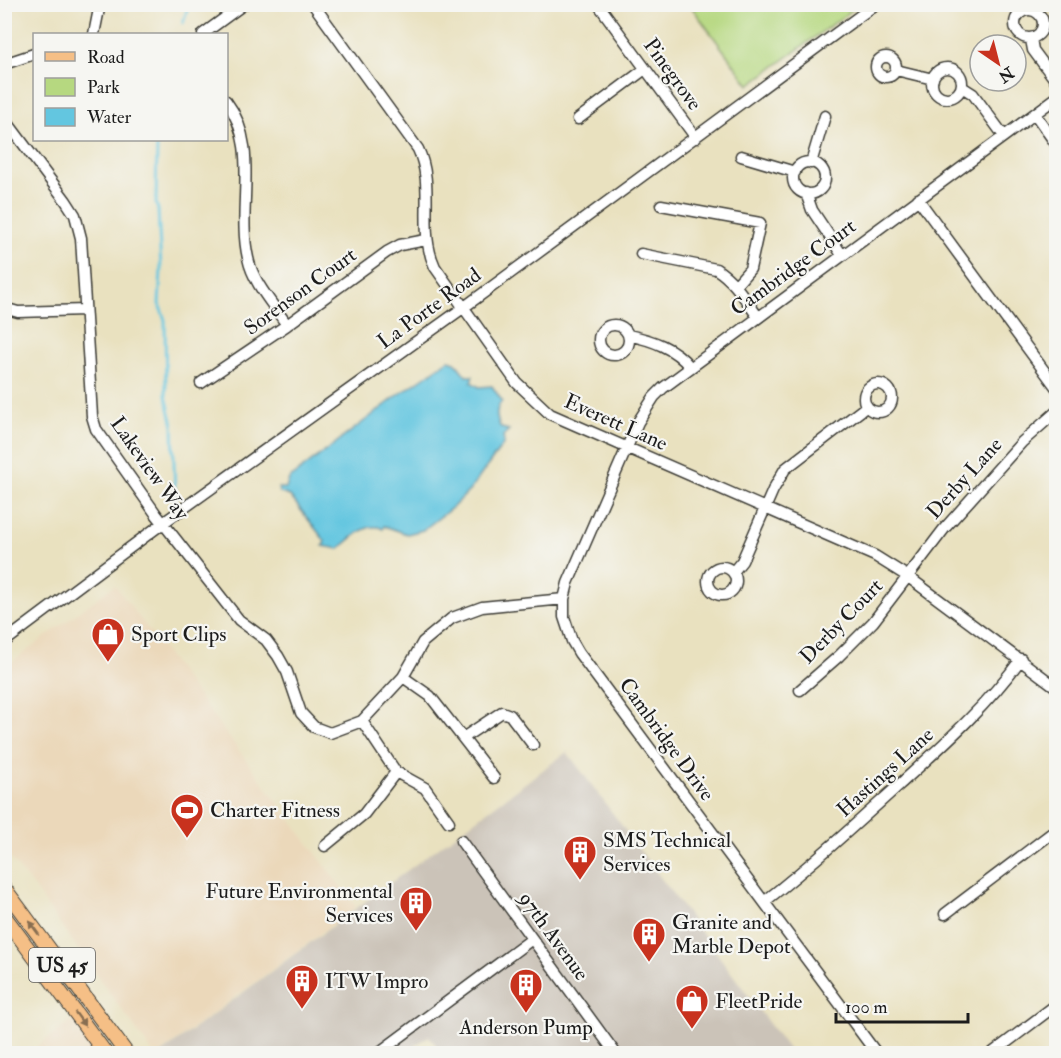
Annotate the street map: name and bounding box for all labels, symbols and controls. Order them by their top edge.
legend [33,33,228,141]
street label: Pinegrove [637,33,708,116]
north arrow [968,33,1028,93]
text: Road [87,46,125,69]
text: N [994,62,1018,87]
text: Park [87,76,120,99]
text: Water [86,106,131,129]
street label: Cambridge Court [725,213,861,322]
street label: Sorenson Court [239,241,362,341]
street label: La Porte Road [372,261,487,355]
street label: Everett Lane [560,388,672,457]
street label: Lakeview Way [104,411,196,526]
street label: Derby Lane [921,432,1008,525]
street label: Derby Court [794,573,889,670]
shop icon: Sport Clips [90,616,126,663]
place label: Sport Clips [131,621,227,648]
street label: Cambridge Drive [613,672,720,806]
street label: Hastings Lane [831,721,940,823]
sports icon: Charter Fitness [169,792,205,839]
place label: Charter Fitness [210,797,340,824]
place label: SMS Technical Services [603,827,732,878]
building icon: SMS Technical Services [562,834,598,881]
place label: Future Environmental Services [205,878,394,929]
building icon: Future Environmental Services [398,885,434,932]
street label: 97th Avenue [511,885,595,986]
place label: Granite and Marble Depot [672,909,791,960]
building icon: Granite and Marble Depot [631,916,667,963]
one-way arrow [28,920,40,936]
road number: US 45 [29,948,95,982]
building icon: ITW Impro [284,963,320,1010]
building icon: Anderson Pump [508,967,544,1014]
place label: ITW Impro [325,968,428,995]
shop icon: FleetPride [674,983,710,1030]
scale bar [836,986,968,1024]
place label: FleetPride [715,988,803,1015]
text: 100 m [845,996,888,1019]
one-way arrow [73,1011,85,1026]
place label: Anderson Pump [458,1014,593,1041]

